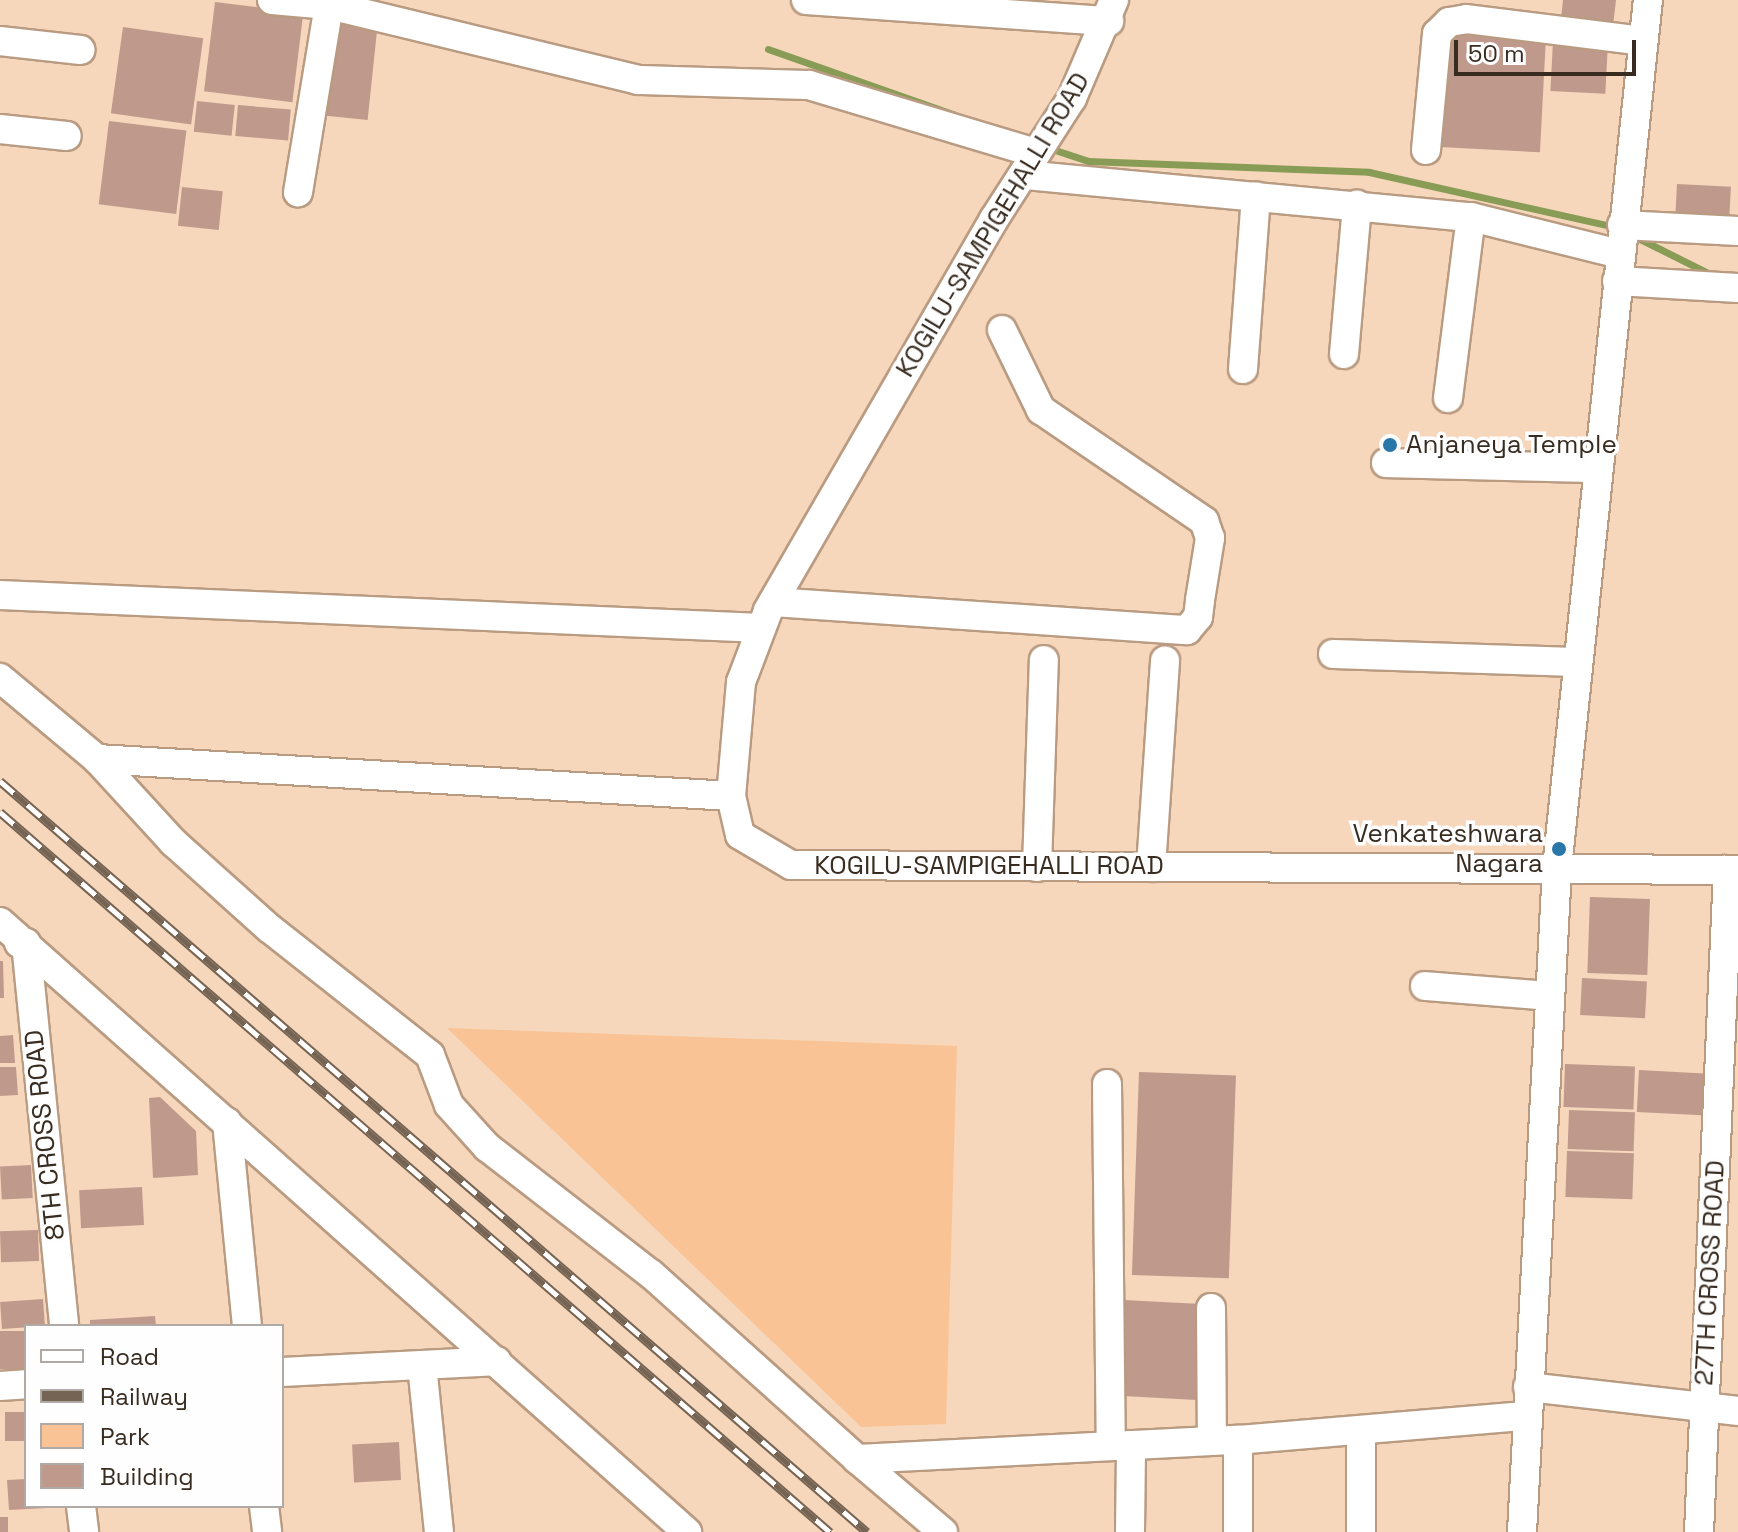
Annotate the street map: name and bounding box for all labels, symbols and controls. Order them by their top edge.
scale bar [1458,24,1640,74]
text: 50 m [1468,38,1525,69]
street label: KOGILU-SAMPIGEHALLI ROAD [890,67,1096,383]
place label: Anjaneya Temple [1406,429,1617,461]
marker: Anjaneya Temple [1381,436,1399,454]
place label: Venkateshwara Nagara [1352,818,1543,880]
marker: Venkateshwara Nagara [1550,840,1568,858]
street label: KOGILU-SAMPIGEHALLI ROAD [814,850,1164,882]
street label: 8TH CROSS ROAD [18,1028,72,1242]
street label: 27TH CROSS ROAD [1689,1160,1731,1386]
legend [24,1324,284,1508]
text: Road [100,1341,159,1372]
text: Railway [100,1381,188,1412]
text: Park [100,1421,150,1452]
text: Building [100,1461,194,1492]

